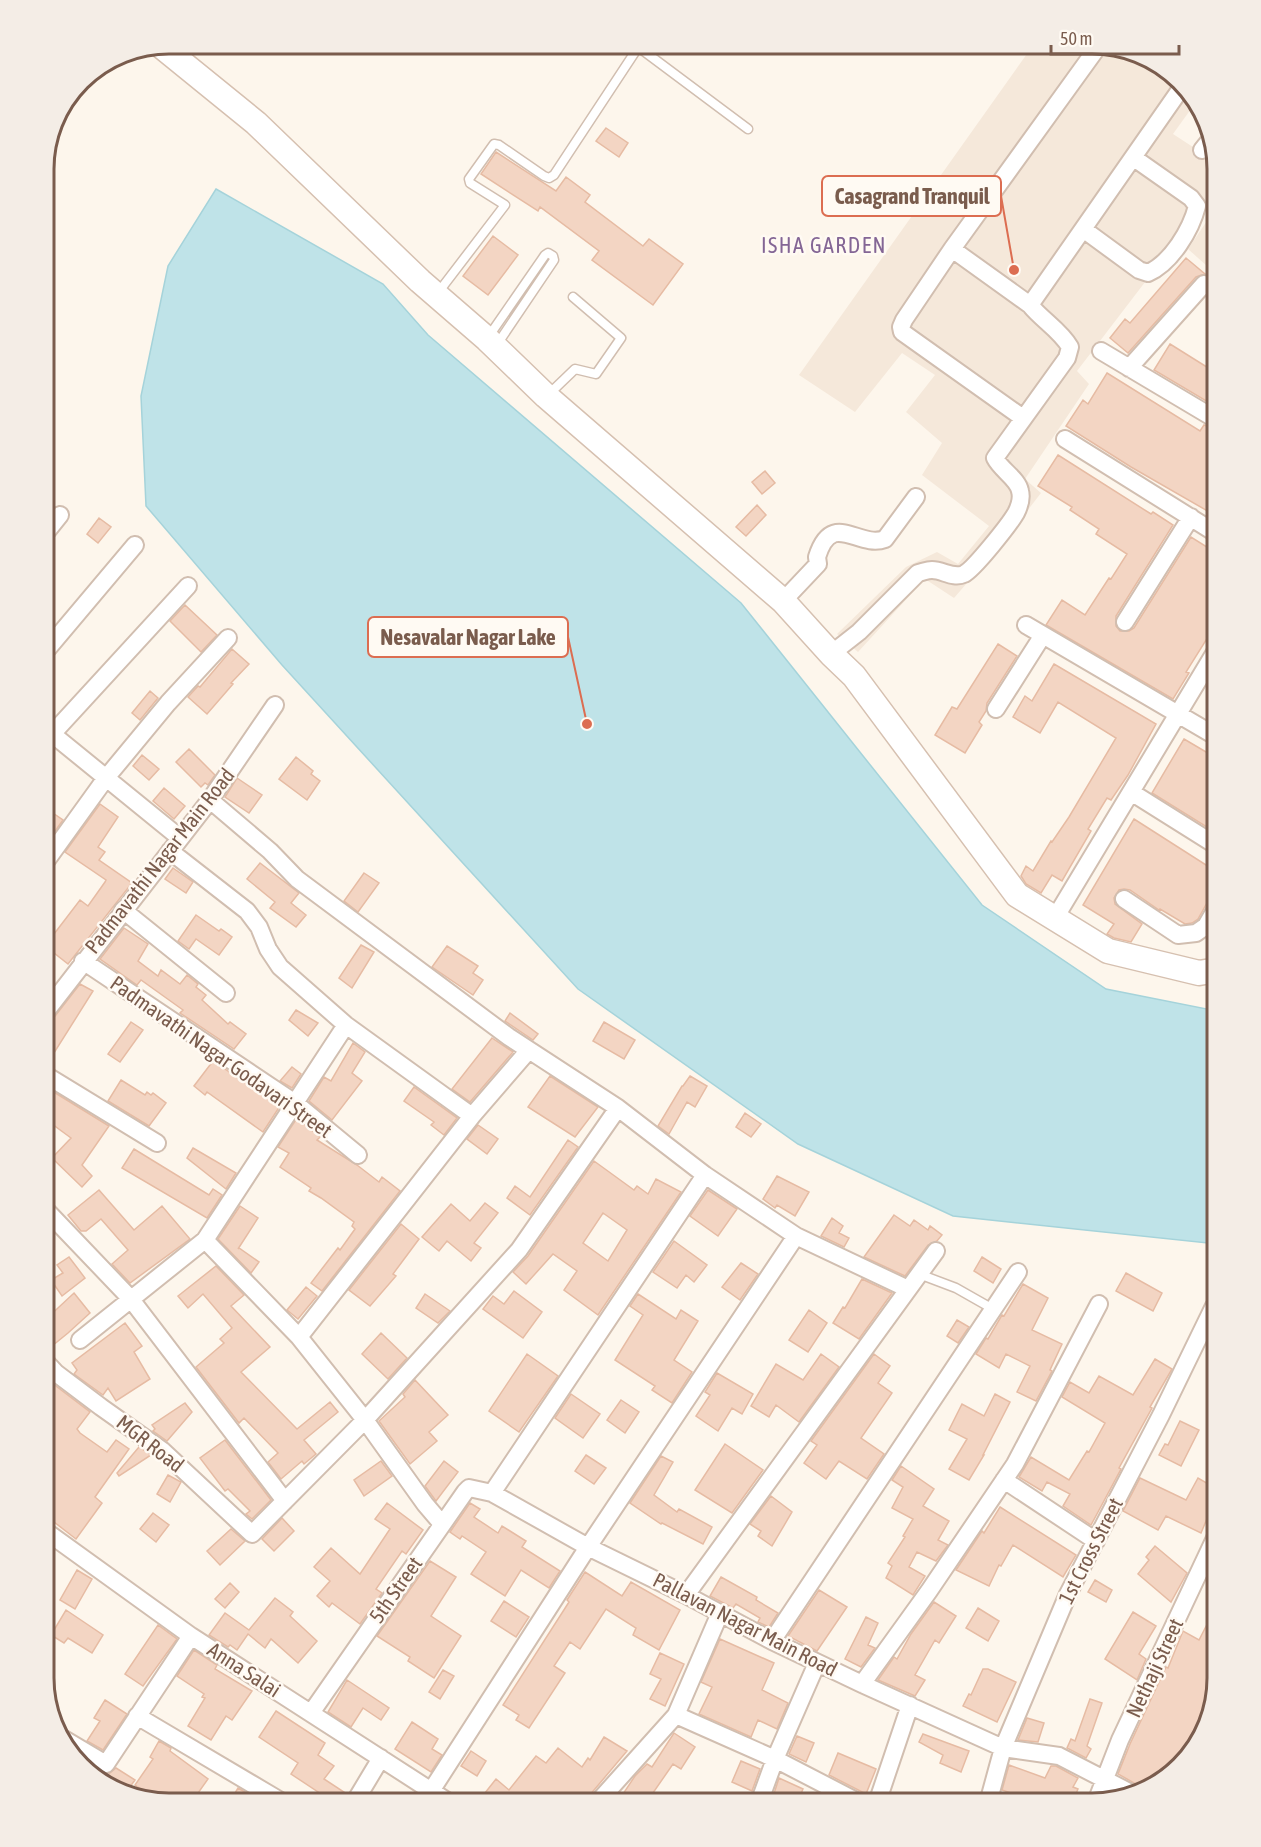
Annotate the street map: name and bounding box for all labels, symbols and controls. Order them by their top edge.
scale bar [1051,18,1178,56]
text: 50 m [1060,28,1092,49]
callout: Casagrand Tranquil [822,176,1001,216]
text: Casagrand Tranquil [834,183,991,209]
district label: ISHA GARDEN [761,232,887,258]
callout: Nesavalar Nagar Lake [368,617,568,657]
text: Nesavalar Nagar Lake [380,624,556,650]
street label: Padmavathi Nagar Main Road [80,763,239,958]
street label: Padmavathi Nagar Godavari Street [106,970,337,1142]
street label: MGR Road [112,1410,189,1477]
street label: 1st Cross Street [1053,1494,1127,1607]
street label: 5th Street [364,1552,427,1627]
street label: Pallavan Nagar Main Road [649,1567,841,1681]
street label: Nethaji Street [1121,1614,1187,1721]
street label: Anna Salai [204,1637,285,1702]

